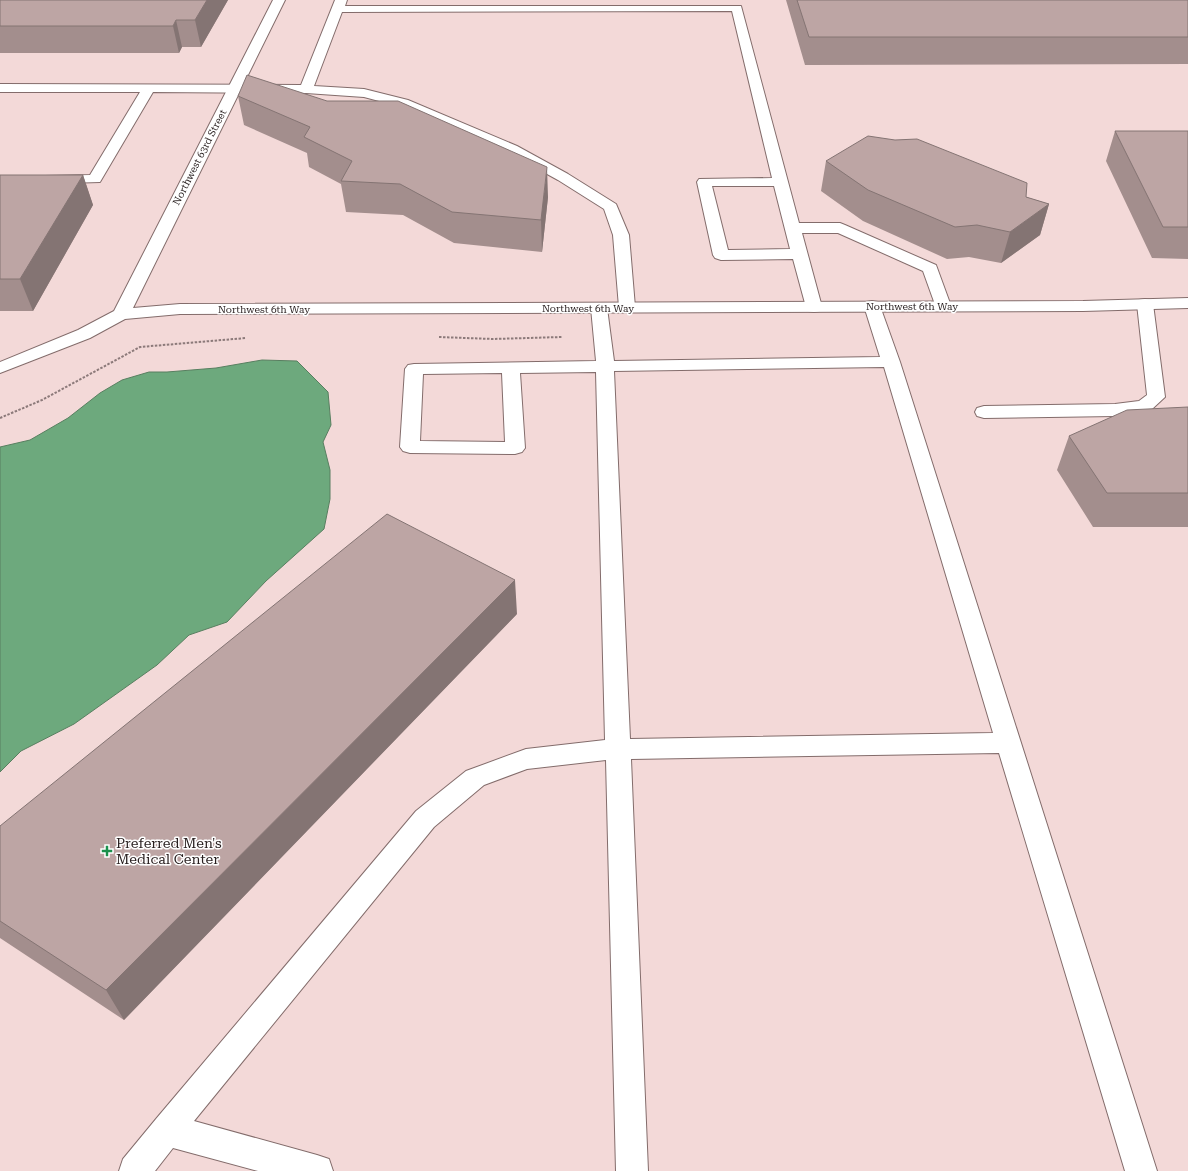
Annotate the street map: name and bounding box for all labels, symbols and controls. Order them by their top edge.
street label: Northwest 63rd Street [171,107,228,207]
street label: Northwest 6th Way [866,301,958,312]
street label: Northwest 6th Way [542,303,634,314]
street label: Northwest 6th Way [218,304,310,315]
place label: Preferred Men's Medical Center [116,835,222,867]
marker: Preferred Men's Medical Center [101,845,113,857]

